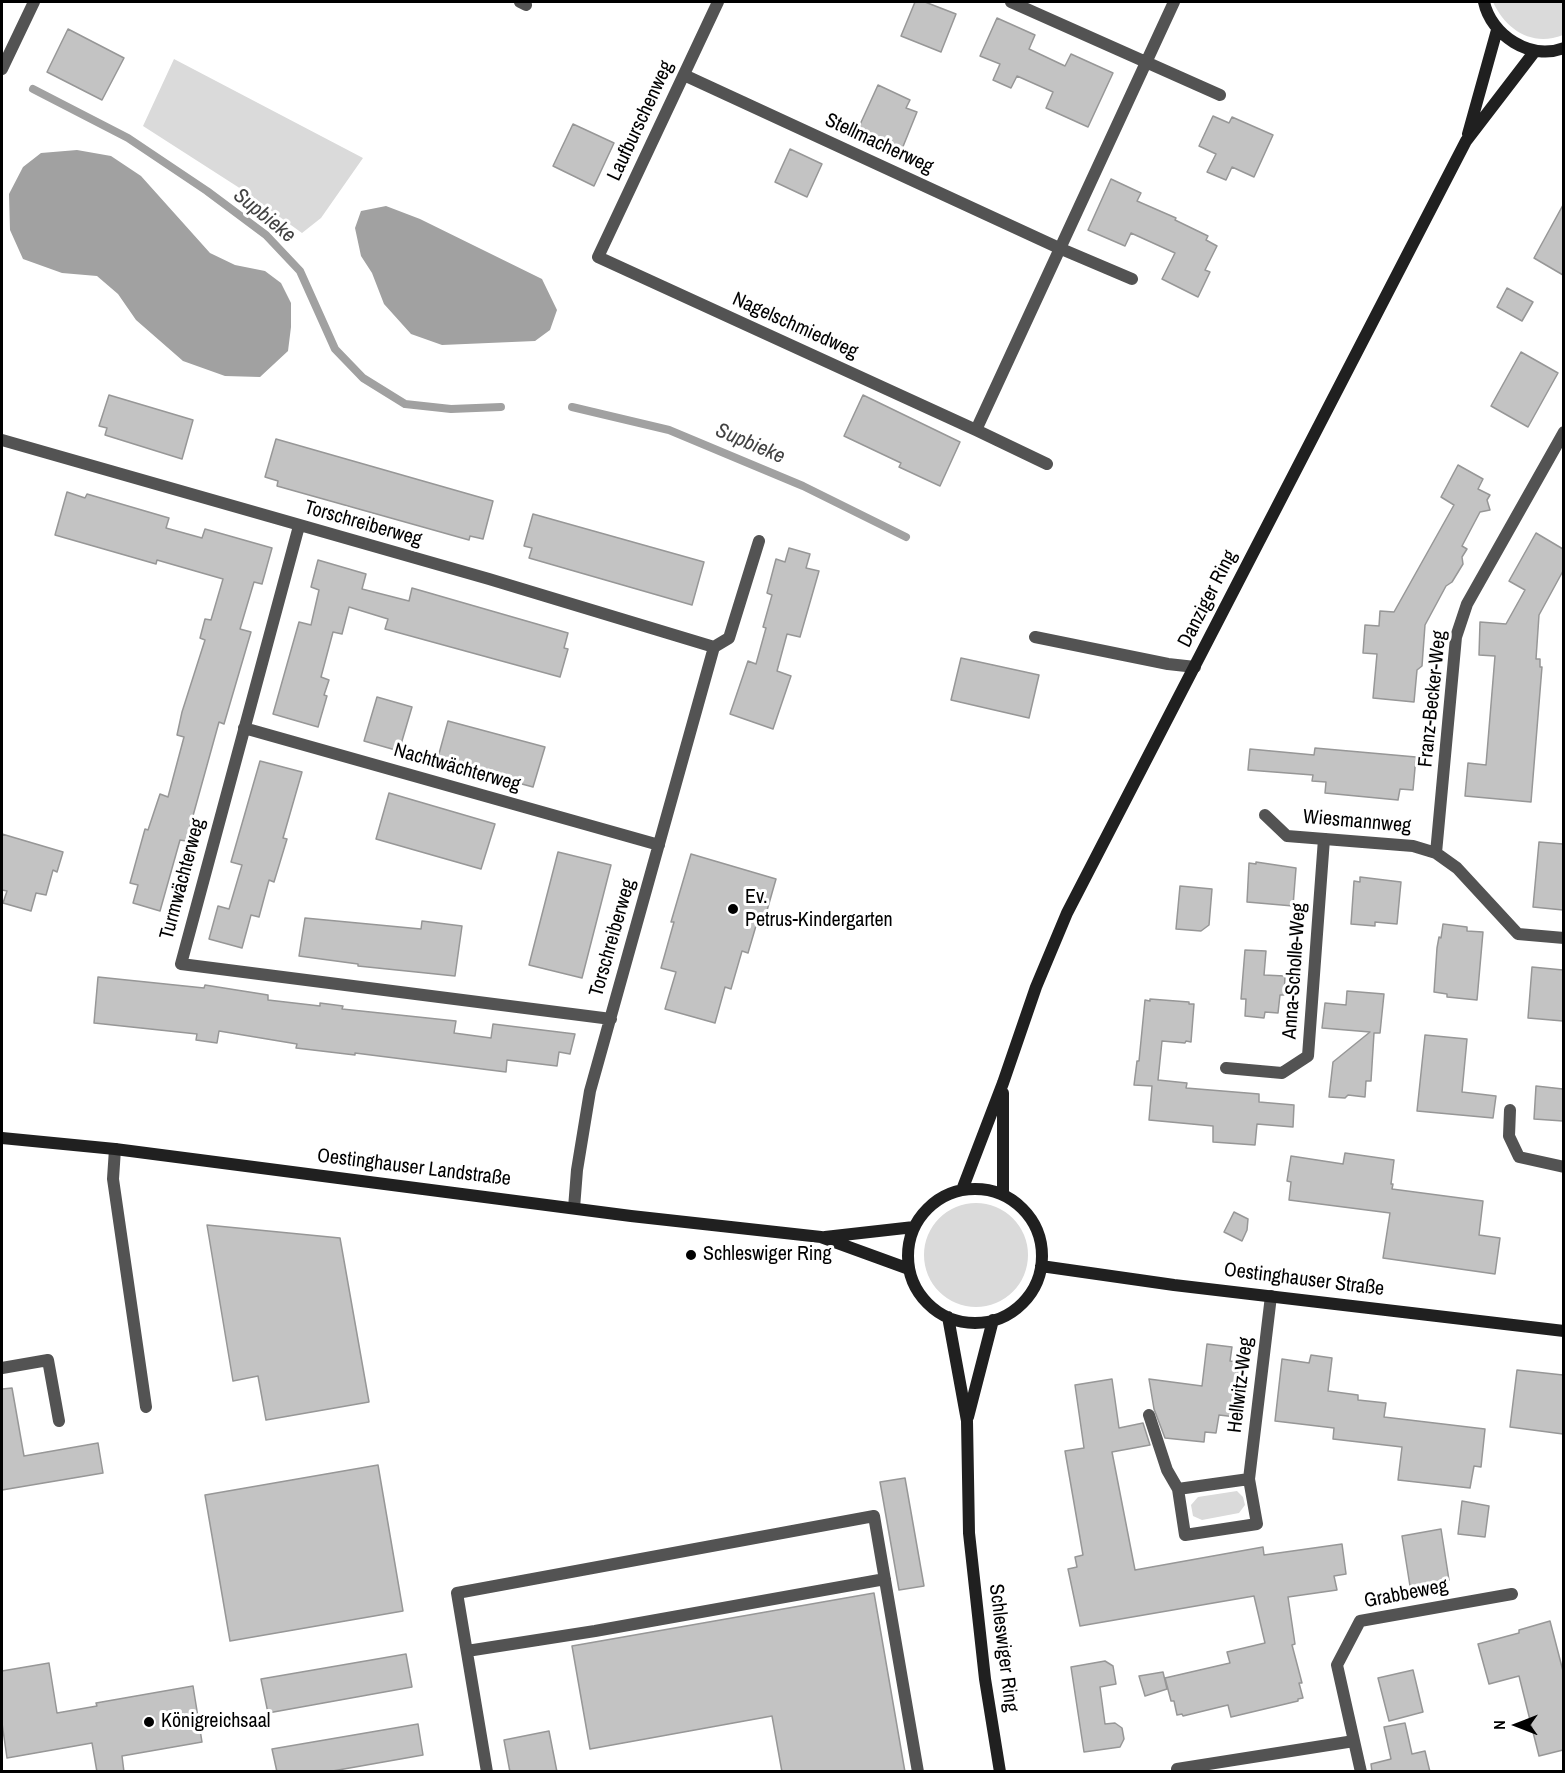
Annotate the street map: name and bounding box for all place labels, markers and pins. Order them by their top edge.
place label: Ev. Petrus-Kindergarten [745,886,893,933]
marker: Ev. Petrus-Kindergarten [726,902,740,916]
place label: Schleswiger Ring [703,1243,832,1267]
marker: Schleswiger Ring [684,1248,698,1262]
place label: Königreichsaal [161,1710,270,1734]
marker: Königreichsaal [142,1715,156,1729]

